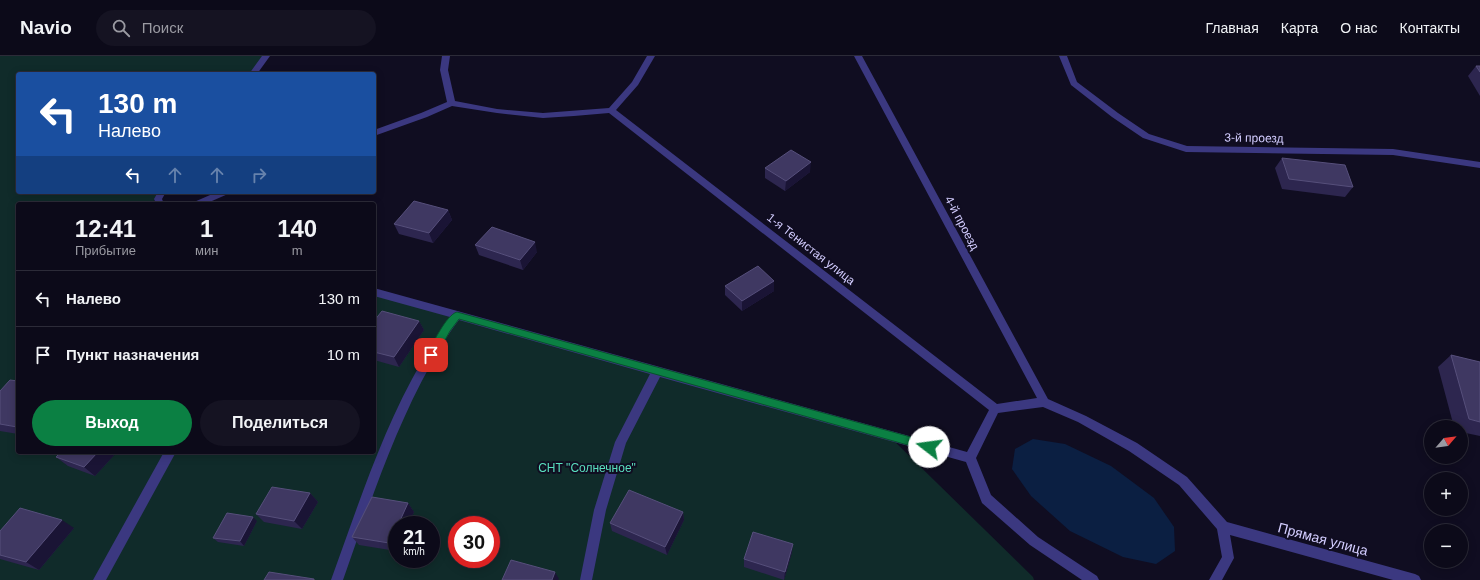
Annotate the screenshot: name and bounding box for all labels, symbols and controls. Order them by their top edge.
search box [96,10,376,46]
text: Navio [20,17,72,38]
icon: search [110,17,132,39]
text: Поиск [142,19,183,36]
text: Главная [1205,20,1259,36]
text: Карта [1281,20,1318,36]
text: О нас [1340,20,1378,36]
text: Контакты [1400,20,1460,36]
icon: left [32,88,84,140]
text: 130 m [98,88,177,119]
text: Налево [98,121,161,141]
street label: 3-й проезд [1224,130,1284,146]
icon: left [122,164,144,186]
icon: ahead [164,164,186,186]
icon: ahead [206,164,228,186]
icon: right [248,164,270,186]
street label: 4-й проезд [942,194,982,252]
street label: 1-я Тенистая улица [764,210,858,288]
text: 12:41 [75,215,136,242]
text: 1 [200,215,213,242]
text: 140 [277,215,317,242]
text: Прибытие [75,243,136,258]
text: мин [195,243,218,258]
text: m [292,243,303,258]
icon: left [32,288,54,310]
text: Налево [66,290,121,307]
text: 130 m [318,290,360,307]
pin [414,338,448,372]
icon: arrive [32,344,54,366]
icon: arrive [420,344,442,366]
text: Пункт назначения [66,346,199,363]
text: 10 m [327,346,360,363]
button: Выход [32,400,192,446]
button: Поделиться [200,400,360,446]
north arrow [1424,420,1468,464]
map controls [1424,420,1468,568]
position arrow [908,426,950,468]
park label: СНТ "Солнечное" [538,461,636,475]
button: + [1424,472,1468,516]
speed limit sign: 30 [448,516,500,568]
street label: Прямая улица [1276,519,1370,559]
button: − [1424,524,1468,568]
text: 21 [403,526,425,548]
text: km/h [403,546,425,557]

